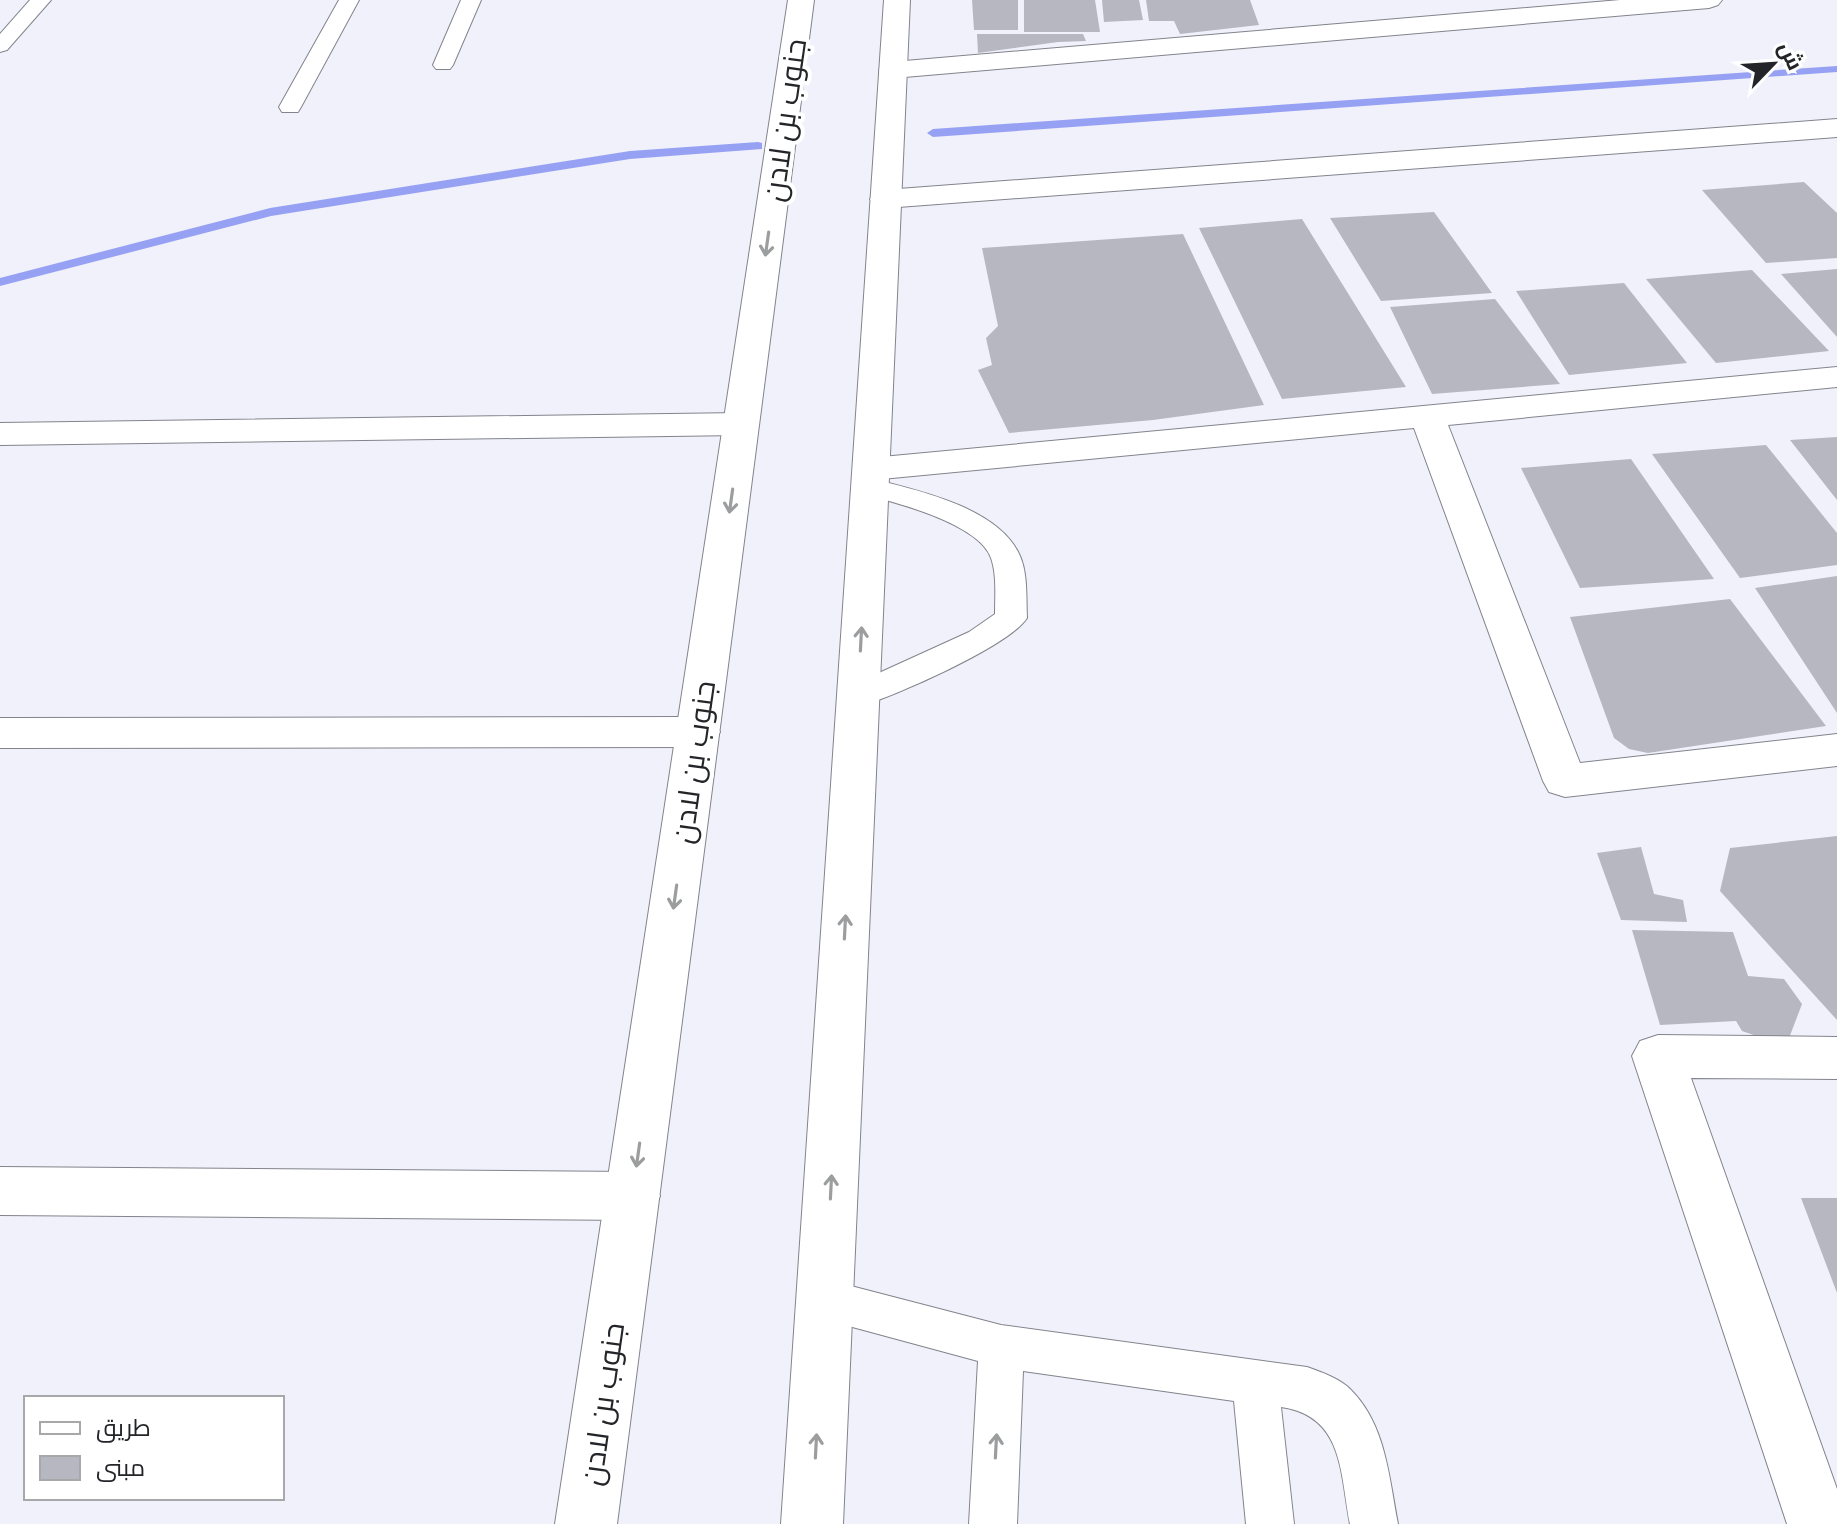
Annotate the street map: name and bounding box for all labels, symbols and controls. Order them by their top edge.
north arrow [1733,24,1813,104]
street label: جنوب بن لادن [755,36,814,204]
text: ش [1772,37,1809,74]
one-way arrow [759,230,774,256]
one-way arrow [723,487,738,514]
one-way arrow [854,626,869,653]
street label: جنوب بن لادن [664,678,723,846]
one-way arrow [667,884,682,909]
one-way arrow [838,914,853,941]
one-way arrow [631,1141,646,1167]
one-way arrow [823,1174,838,1200]
street label: جنوب بن لادن [573,1320,632,1488]
legend [24,1396,284,1500]
text: طريق [96,1413,151,1443]
one-way arrow [809,1433,824,1460]
one-way arrow [989,1433,1004,1460]
text: مبنى [96,1453,145,1482]

